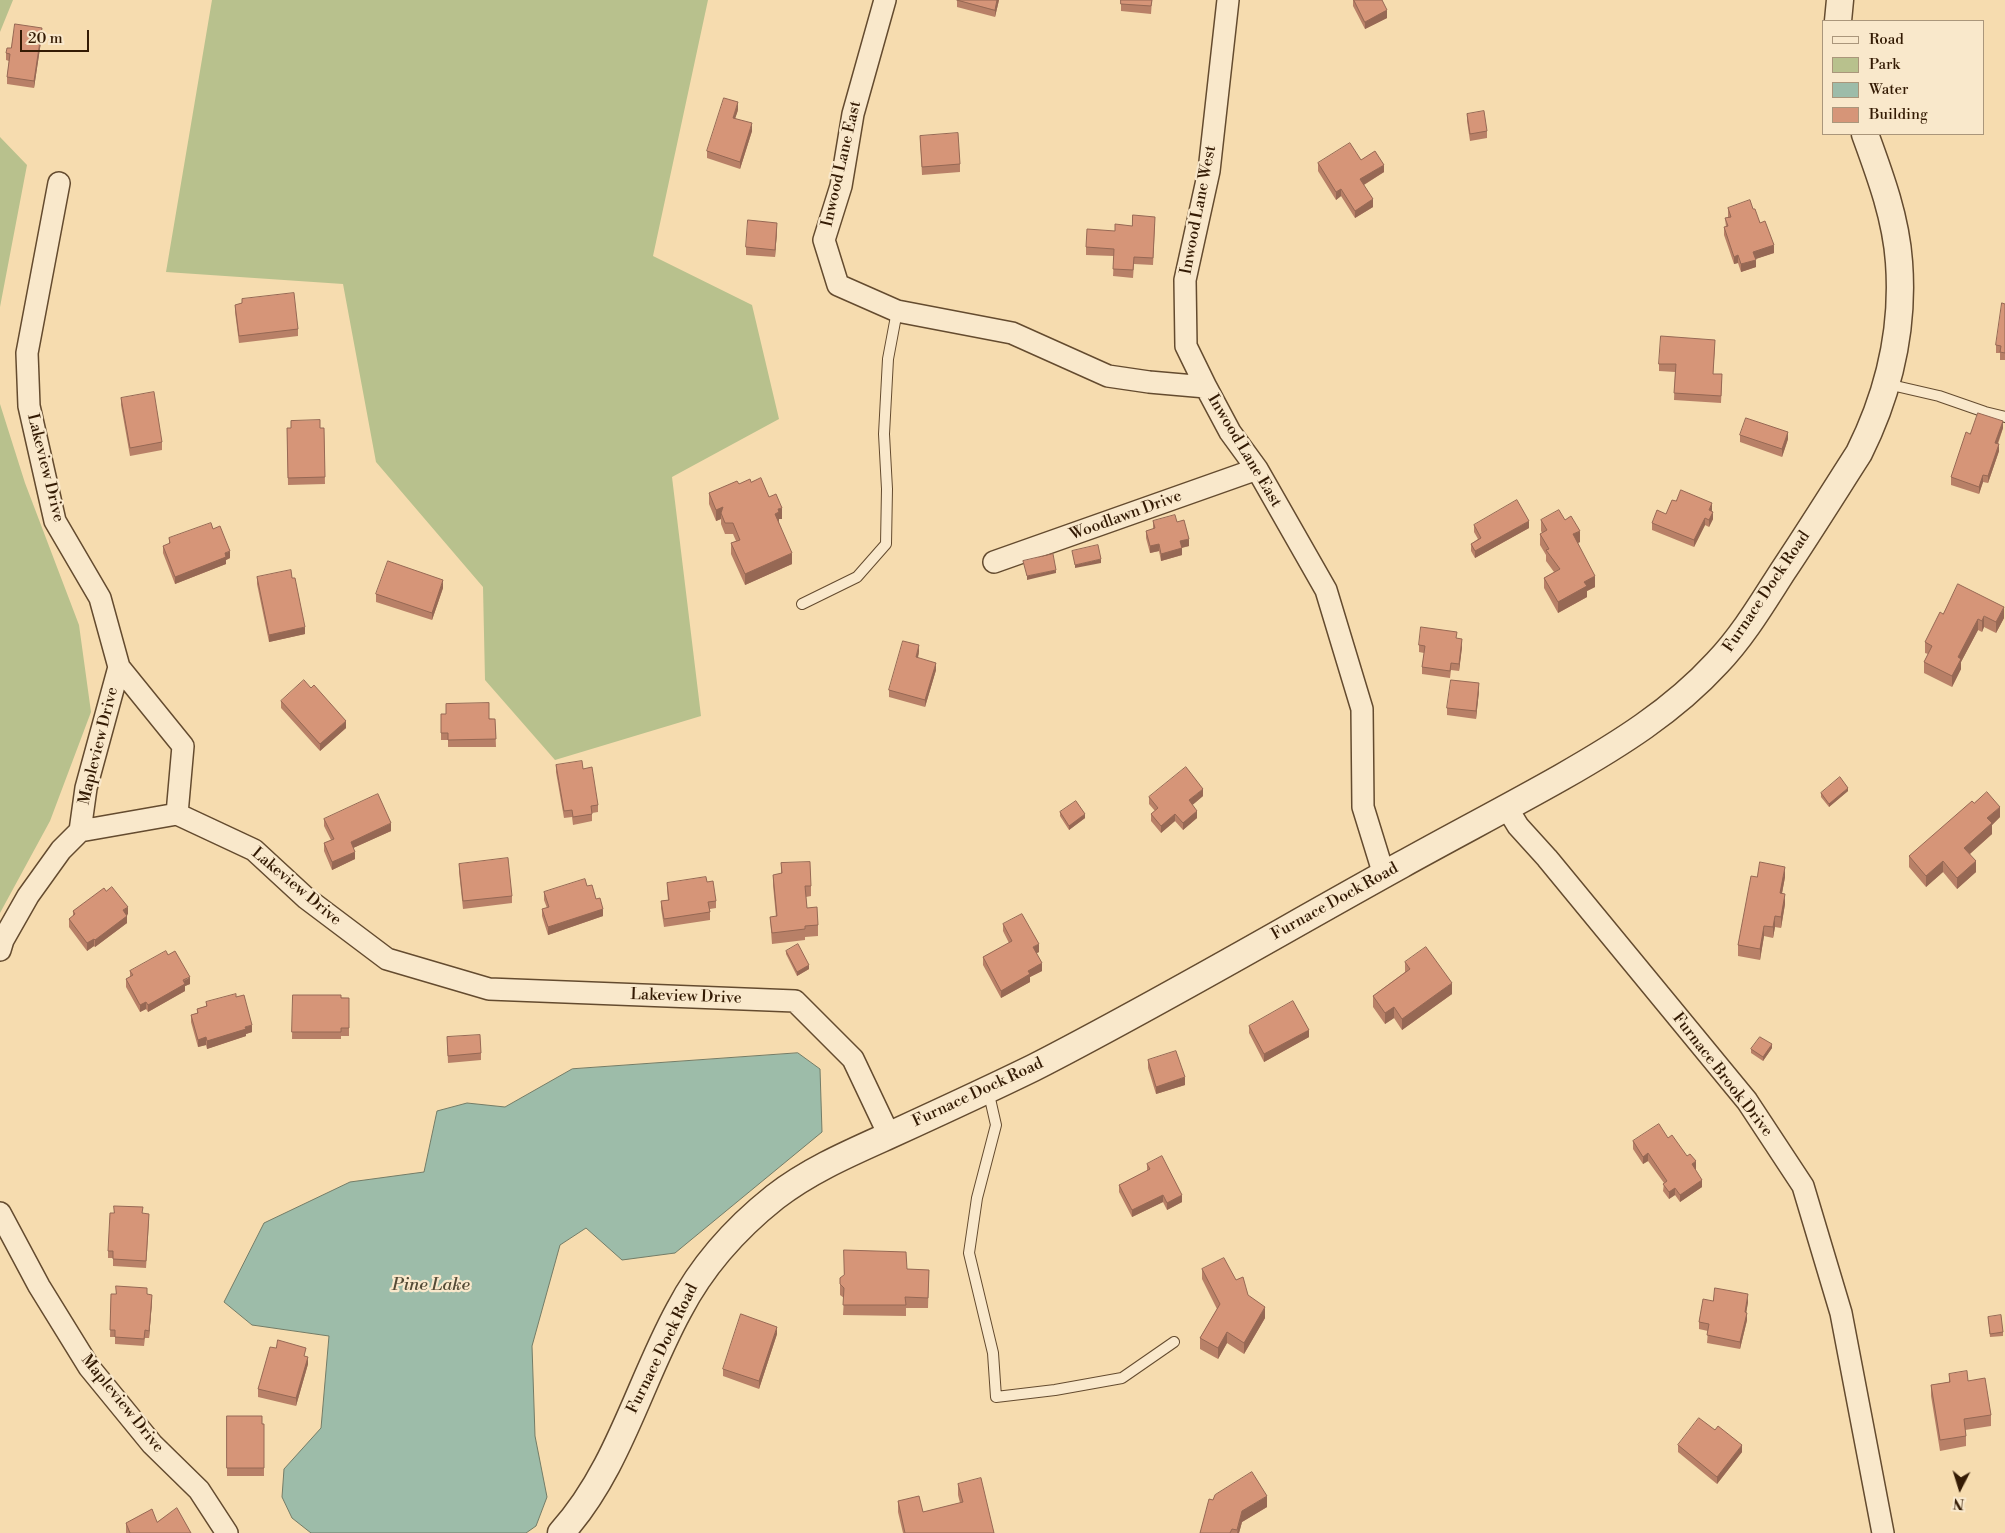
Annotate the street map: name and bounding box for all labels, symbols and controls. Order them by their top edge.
scale bar [22,20,91,52]
legend [1822,20,1985,135]
text: 20 m [28,29,63,48]
text: Road [1869,30,1904,49]
text: Park [1869,55,1900,74]
text: Water [1869,80,1908,99]
street label: Inwood Lane East [818,99,866,229]
text: Building [1869,105,1928,124]
street label: Inwood Lane West [1177,144,1221,276]
street label: Inwood Lane East [1203,391,1285,511]
street label: Lakeview Drive [22,412,68,524]
street label: Woodlawn Drive [1067,487,1185,545]
street label: Furnace Dock Road [1719,528,1815,656]
street label: Mapleview Drive [75,685,123,807]
street label: Lakeview Drive [247,844,345,930]
street label: Furnace Dock Road [1268,859,1402,945]
street label: Lakeview Drive [630,985,742,1009]
street label: Furnace Brook Drive [1668,1009,1776,1141]
street label: Furnace Dock Road [910,1054,1046,1132]
water label: Pine Lake [392,1275,470,1297]
street label: Furnace Dock Road [623,1281,703,1417]
street label: Mapleview Drive [77,1351,167,1457]
north arrow [1935,1463,1985,1513]
text: N [1952,1493,1965,1512]

